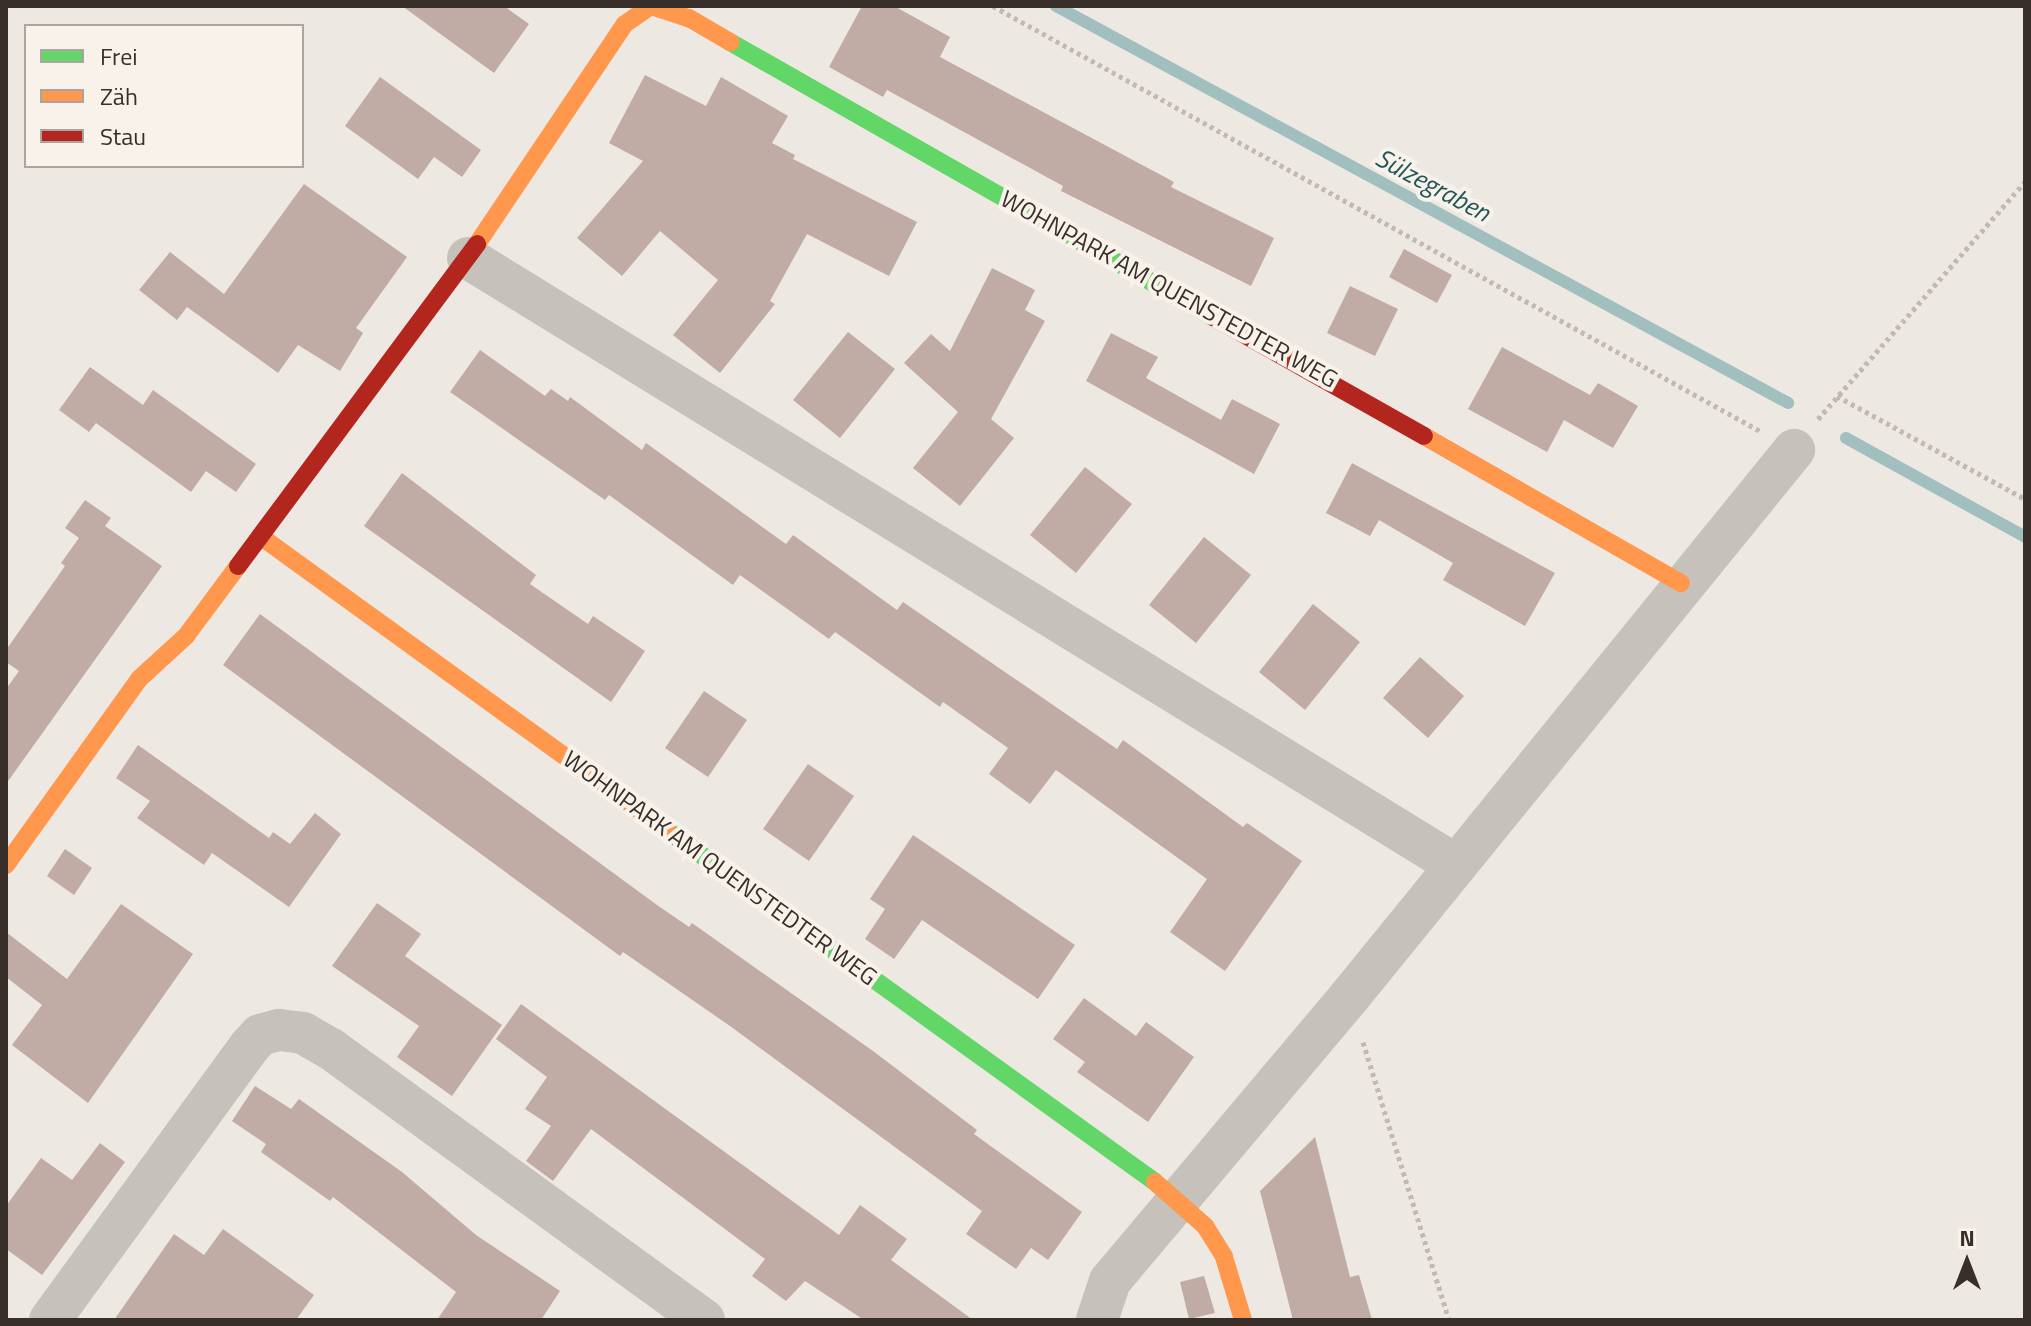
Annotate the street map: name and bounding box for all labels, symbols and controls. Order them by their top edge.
legend [24,24,304,168]
text: Frei [100,38,138,74]
text: Zäh [100,78,138,114]
text: Stau [100,118,146,154]
water label: Sülzegraben [1370,142,1496,228]
street label: WOHNPARK AM QUENSTEDTER WEG [996,184,1342,394]
street label: WOHNPARK AM QUENSTEDTER WEG [558,745,882,991]
text: N [1959,1221,1975,1255]
north arrow [1927,1222,2007,1302]

